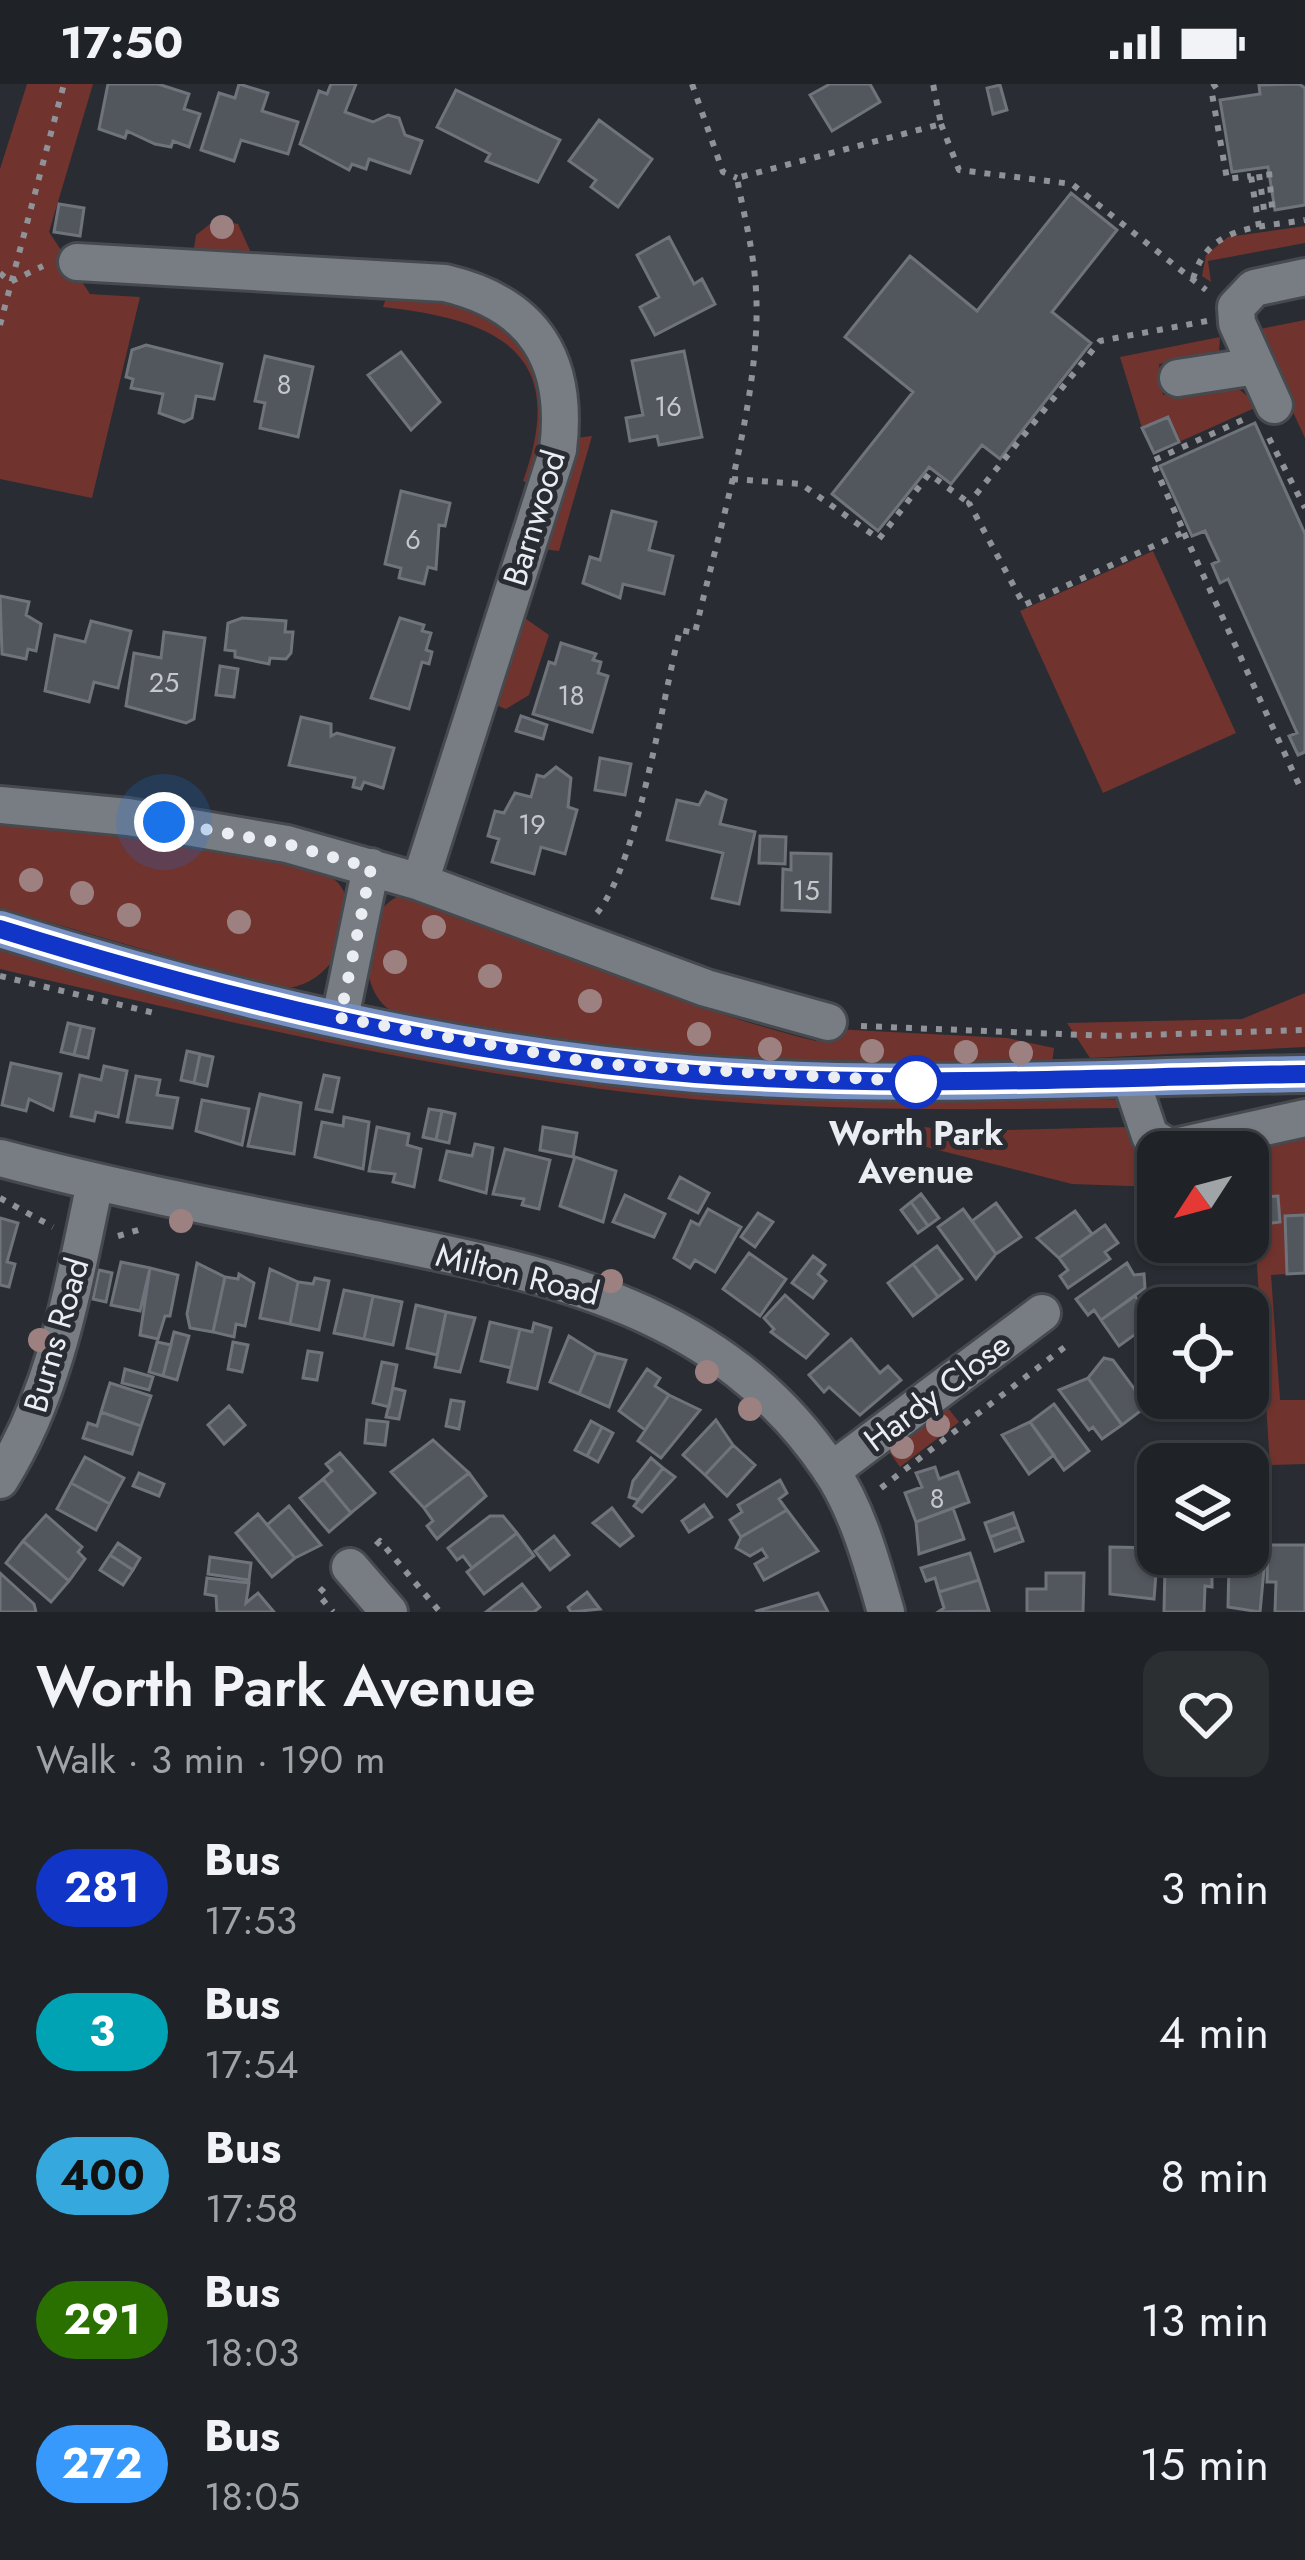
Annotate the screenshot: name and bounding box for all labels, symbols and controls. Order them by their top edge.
text: 17:50 [60,10,183,75]
house number: 8 [277,365,291,404]
house number: 16 [654,387,682,426]
street label: Barnwood [491,444,577,592]
house number: 6 [405,520,421,559]
house number: 25 [149,663,179,702]
house number: 18 [558,676,584,715]
your location [134,792,194,852]
house number: 19 [518,805,546,844]
house number: 15 [792,871,820,910]
marker: Worth Park Avenue [891,1057,941,1107]
place label: Worth Park Avenue [829,1110,1003,1195]
north arrow [1137,1131,1269,1263]
map controls [1137,1131,1269,1575]
street label: Milton Road [431,1231,605,1317]
street label: Burns Road [12,1252,100,1418]
button: locate [1137,1287,1269,1419]
street label: Hardy Close [854,1321,1020,1463]
button: layers [1137,1443,1269,1575]
house number: 8 [930,1479,944,1518]
text: Worth Park Avenue [36,1645,536,1727]
button: heart [1143,1651,1269,1777]
text: Walk · 3 min · 190 m [36,1731,385,1788]
text: Bus [204,1827,280,1892]
text: 3 min [1161,1856,1269,1921]
text: 281 [64,1857,140,1918]
text: 17:53 [204,1892,297,1949]
text: Bus [204,1971,280,2036]
text: 4 min [1159,2000,1269,2065]
text: 3 [89,2001,115,2062]
text: 17:54 [204,2036,298,2093]
text: Bus [205,2115,281,2180]
text: 8 min [1161,2144,1269,2209]
text: 400 [60,2145,145,2206]
text: 17:58 [205,2180,298,2237]
text: Bus [204,2259,280,2324]
text: 13 min [1140,2288,1269,2353]
text: 291 [63,2289,141,2350]
text: 18:03 [204,2324,299,2381]
text: Bus [204,2403,280,2468]
text: 15 min [1139,2432,1269,2497]
text: 272 [62,2433,142,2494]
text: 18:05 [204,2468,300,2525]

